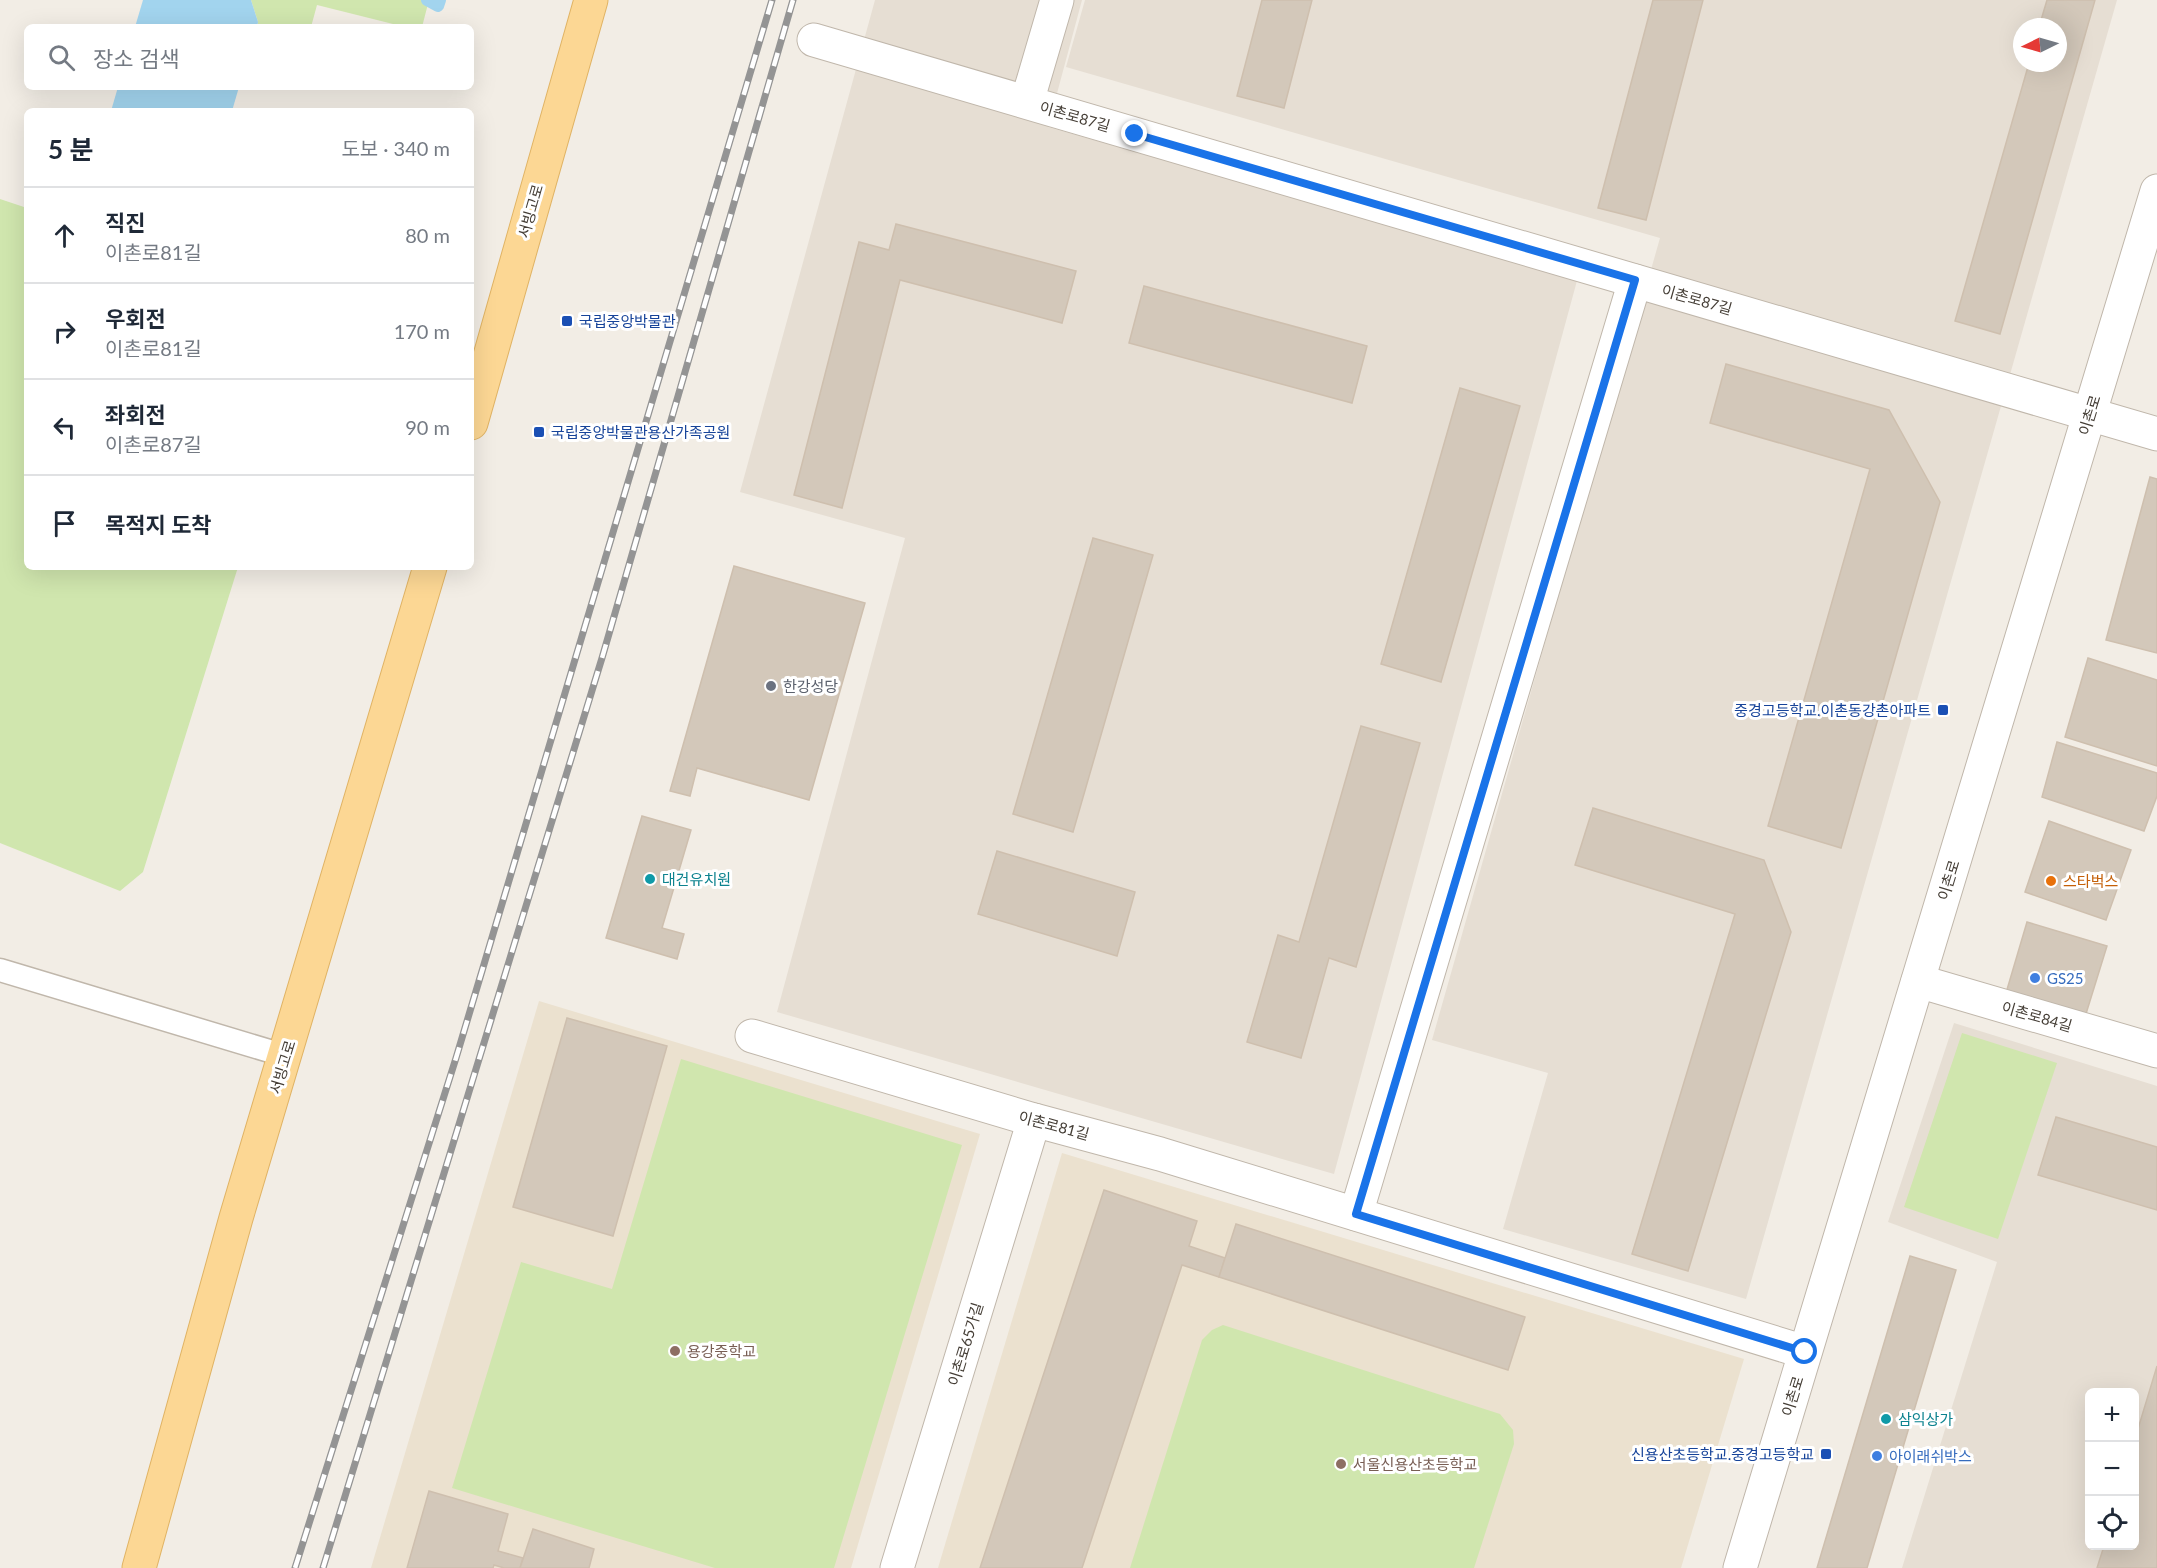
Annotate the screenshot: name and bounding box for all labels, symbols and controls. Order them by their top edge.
north arrow [2013,18,2067,72]
search box [24,24,474,90]
icon: search [45,41,78,74]
text: 장소 검색 [93,45,180,72]
street label: 이촌로87길 [1038,97,1112,135]
route end [1121,120,1147,146]
text: 5 분 [48,133,93,165]
text: 도보 · 340 m [341,136,450,160]
street label: 서빙고로 [514,182,546,240]
text: 직진 [105,209,145,236]
icon: ahead [48,219,81,252]
text: 80 m [405,223,450,247]
text: 이촌로81길 [105,240,202,264]
street label: 이촌로87길 [1660,280,1734,318]
text: 우회전 [105,305,166,332]
place label: 국립중앙박물관 [579,312,676,330]
marker: 국립중앙박물관 [560,314,574,328]
icon: right [48,315,81,348]
text: 170 m [394,319,450,343]
text: 이촌로81길 [105,336,202,360]
street label: 이촌로 [2074,393,2104,437]
text: 좌회전 [105,401,166,428]
icon: left [48,411,81,444]
text: 90 m [405,415,450,439]
place label: 국립중앙박물관용산가족공원 [551,423,730,441]
marker: 국립중앙박물관용산가족공원 [532,425,546,439]
text: 이촌로87길 [105,432,202,456]
icon: arrive [48,507,81,540]
text: 목적지 도착 [105,511,212,538]
place label: 한강성당 [783,677,838,695]
marker: 한강성당 [764,679,778,693]
place label: 중경고등학교.이촌동강촌아파트 [1734,701,1931,719]
marker: 중경고등학교.이촌동강촌아파트 [1936,703,1950,717]
street label: 이촌로 [1933,858,1963,902]
place label: 대건유치원 [662,870,731,888]
marker: 대건유치원 [643,872,657,886]
place label: 스타벅스 [2063,872,2118,890]
marker: 스타벅스 [2044,874,2058,888]
place label: GS25 [2047,969,2084,987]
marker: GS25 [2028,971,2042,985]
street label: 이촌로84길 [2000,997,2074,1035]
street label: 서빙고로 [265,1038,299,1096]
street label: 이촌로81길 [1017,1107,1091,1143]
street label: 이촌로65가길 [944,1300,986,1388]
route start [1791,1338,1817,1364]
place label: 용강중학교 [687,1342,756,1360]
marker: 용강중학교 [668,1344,682,1358]
street label: 이촌로 [1777,1374,1807,1418]
map controls [2085,1388,2139,1550]
button: + [2085,1388,2139,1442]
place label: 삼익상가 [1898,1410,1953,1428]
marker: 삼익상가 [1879,1412,1893,1426]
button: − [2085,1442,2139,1496]
place label: 신용산초등학교.중경고등학교 [1631,1445,1814,1463]
marker: 신용산초등학교.중경고등학교 [1819,1447,1833,1461]
place label: 아이래쉬박스 [1889,1447,1972,1465]
marker: 아이래쉬박스 [1870,1449,1884,1463]
place label: 서울신용산초등학교 [1353,1455,1477,1473]
marker: 서울신용산초등학교 [1334,1457,1348,1471]
button: locate [2085,1496,2139,1550]

